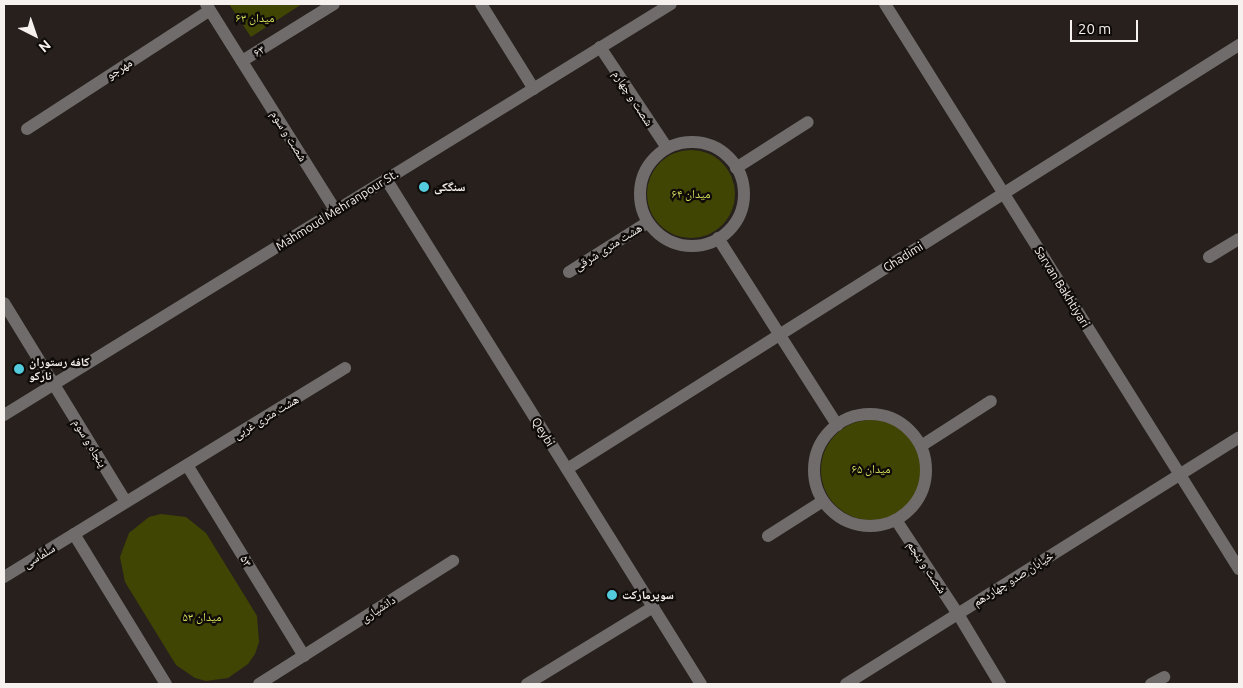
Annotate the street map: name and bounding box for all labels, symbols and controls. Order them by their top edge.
north arrow [10,10,60,60]
scale bar [1073,10,1140,42]
park label: میدان ۶۳ [236,11,274,25]
text: 20 m [1078,20,1111,37]
text: N [36,37,54,56]
street label: ۶۳ [251,42,267,60]
street label: مهرجو [103,55,135,83]
street label: شصت و چهارم [610,67,656,129]
street label: شصت و سوم [268,108,310,164]
street label: Mahmoud Mehranpour St. [273,166,401,254]
place label: سنگکی [434,180,465,194]
marker: سنگکی [418,181,430,193]
park label: میدان ۶۴ [672,187,710,201]
street label: هشت متری شرقی [571,220,645,274]
street label: Ghadimi [880,239,926,275]
street label: Sarvan Bakhtiyari [1031,244,1093,330]
place label: کافه رستوران نارکو [29,355,90,383]
marker: کافه رستوران نارکو [13,363,25,375]
street label: هشت متری غربی [231,392,301,442]
street label: Qeybi [529,415,557,449]
street label: پنجاه و سوم [70,416,110,470]
park label: میدان ۶۵ [852,462,890,476]
street label: شصت و پنجم [904,538,950,596]
street label: سلماسی [20,541,58,571]
street label: خیابان صدو چهاردهم [970,549,1056,609]
street label: ۵۳ [237,553,255,569]
place label: سوپرمارکت [622,588,674,602]
marker: سوپرمارکت [606,589,618,601]
street label: دانشیاری [358,592,398,626]
park label: میدان ۵۳ [183,610,221,624]

